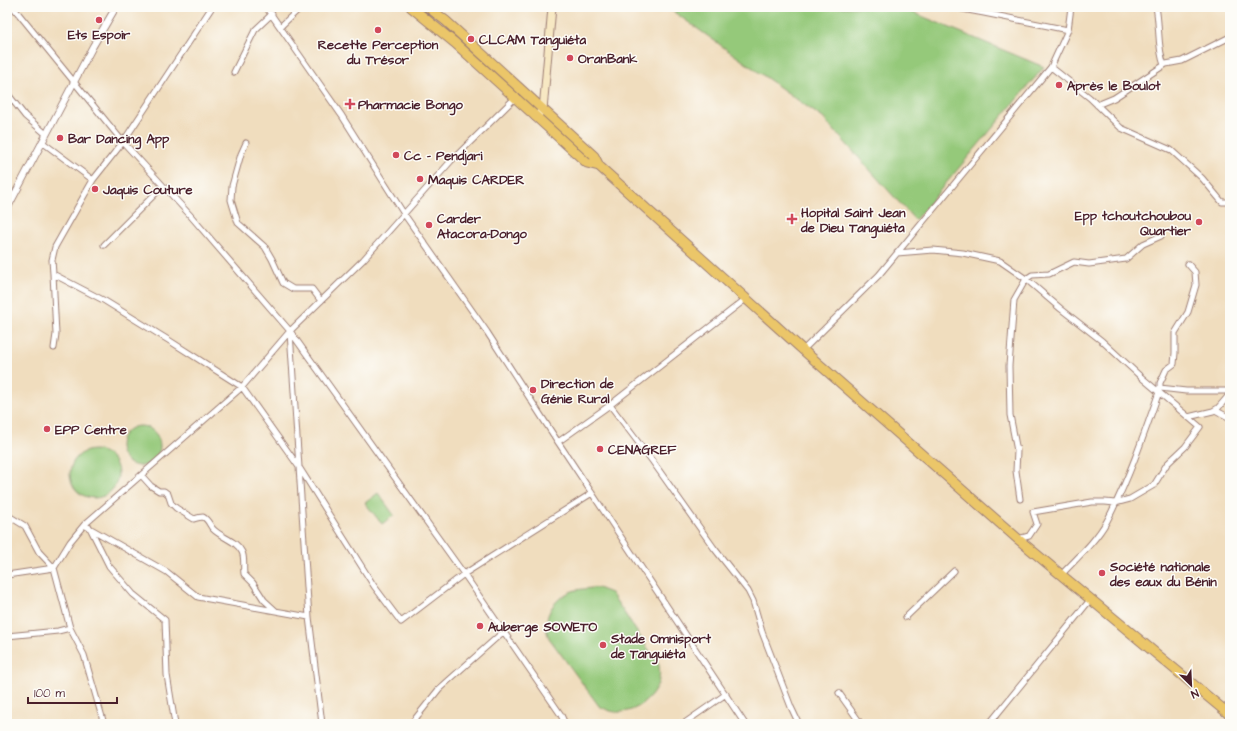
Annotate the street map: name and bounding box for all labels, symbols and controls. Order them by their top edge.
marker: Ets Espoir [94,15,104,25]
marker: Recette Perception du Trésor [373,25,383,35]
place label: Ets Espoir [68,26,131,45]
place label: CLCAM Tanguiéta [479,31,586,51]
marker: CLCAM Tanguiéta [466,34,476,44]
place label: Recette Perception du Trésor [318,36,439,69]
place label: OranBank [578,50,638,68]
marker: OranBank [565,53,575,63]
place label: Après le Boulot [1067,77,1161,96]
marker: Après le Boulot [1054,80,1064,90]
place label: Pharmacie Bongo [358,96,463,116]
marker: Pharmacie Bongo [345,99,355,109]
place label: Bar Dancing App [68,130,170,150]
marker: Bar Dancing App [55,133,65,143]
place label: Cc - Pendjari [404,147,483,166]
marker: Cc - Pendjari [391,150,401,160]
place label: Maquis CARDER [428,171,525,190]
marker: Maquis CARDER [415,174,425,184]
place label: Jaquis Couture [102,181,193,200]
marker: Jaquis Couture [90,184,100,194]
place label: Hopital Saint Jean de Dieu Tanguiéta [800,204,906,239]
place label: Epp tchoutchoubou Quartier [1075,207,1192,240]
place label: Carder Atacora-Dongo [437,210,528,245]
marker: Hopital Saint Jean de Dieu Tanguiéta [786,213,798,225]
marker: Epp tchoutchoubou Quartier [1194,217,1204,227]
marker: Carder Atacora-Dongo [424,220,434,230]
place label: Direction de Génie Rural [541,375,614,408]
marker: Direction de Génie Rural [528,385,538,395]
place label: EPP Centre [55,421,127,439]
marker: EPP Centre [42,424,52,434]
place label: CENAGREF [608,441,677,459]
marker: CENAGREF [595,444,605,454]
place label: Société nationale des eaux du Bénin [1109,558,1217,591]
marker: Société nationale des eaux du Bénin [1097,568,1107,578]
place label: Auberge SOWETO [488,618,597,638]
marker: Auberge SOWETO [475,621,485,631]
place label: Stade Omnisport de Tanguiéta [610,630,712,665]
marker: Stade Omnisport de Tanguiéta [598,640,608,650]
north arrow [1171,665,1211,705]
scale bar [28,679,117,705]
text: 100 m [34,685,65,702]
text: N [1189,685,1201,702]

